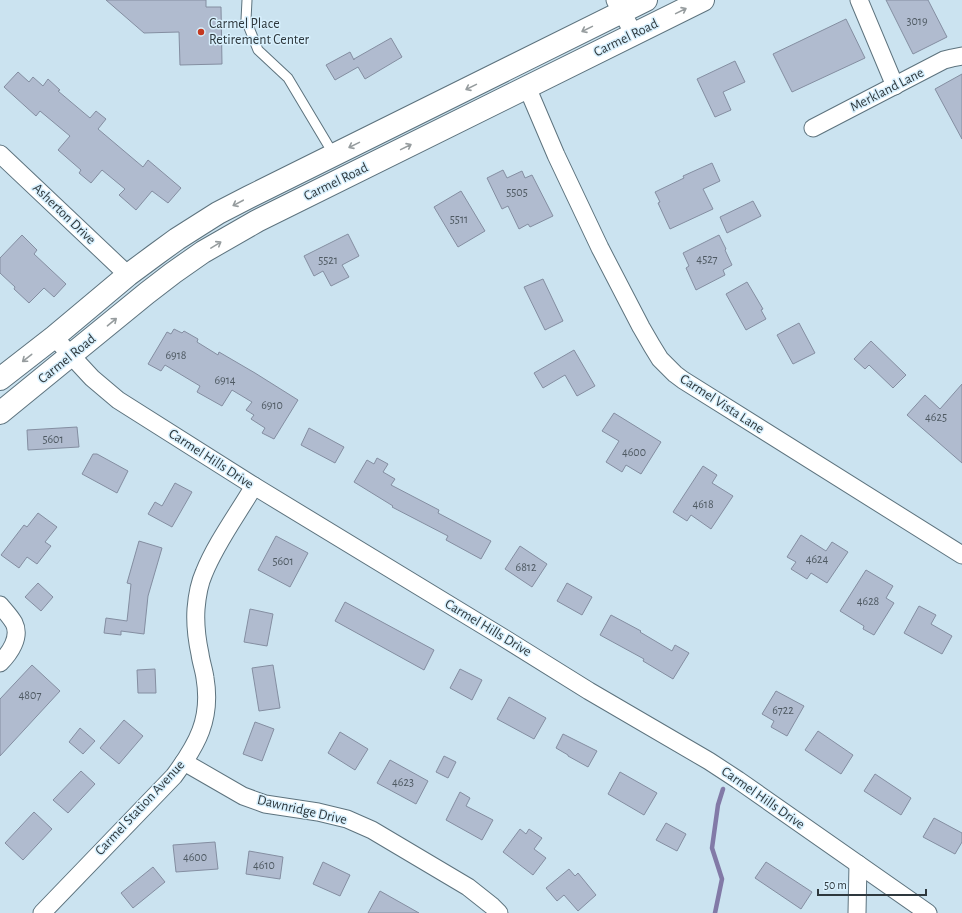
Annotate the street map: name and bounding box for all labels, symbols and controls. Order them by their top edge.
one-way arrow [675,7,687,14]
house number: 3019 [906,15,928,27]
street label: Carmel Road [592,16,660,60]
place label: Carmel Place Retirement Center [209,17,310,47]
one-way arrow [581,26,593,33]
marker: Carmel Place Retirement Center [196,27,206,37]
street label: Merkland Lane [848,65,926,115]
one-way arrow [465,84,477,91]
one-way arrow [349,141,361,149]
one-way arrow [400,143,412,150]
street label: Carmel Road [302,160,370,204]
street label: Asherton Drive [30,181,98,247]
house number: 5505 [506,186,528,198]
one-way arrow [232,199,244,207]
house number: 5511 [450,213,468,225]
one-way arrow [210,240,222,248]
house number: 4527 [696,253,718,265]
house number: 5521 [318,254,338,266]
one-way arrow [106,318,117,326]
street label: Carmel Road [36,332,98,386]
house number: 6918 [165,349,187,361]
one-way arrow [21,354,32,362]
street label: Carmel Vista Lane [677,372,767,436]
house number: 6914 [214,374,236,386]
house number: 6910 [261,399,283,411]
house number: 4625 [925,411,947,423]
street label: Carmel Hills Drive [166,426,256,492]
house number: 5601 [42,433,64,445]
house number: 4600 [622,446,646,458]
house number: 4618 [692,498,714,510]
house number: 4624 [806,553,829,565]
house number: 5601 [272,555,294,567]
house number: 6812 [516,561,537,573]
house number: 4628 [857,595,880,607]
street label: Carmel Hills Drive [442,597,534,659]
house number: 4807 [19,689,41,701]
house number: 6722 [772,704,794,716]
street label: Carmel Station Avenue [93,758,187,858]
street label: Carmel Hills Drive [719,764,807,832]
house number: 4623 [392,776,414,788]
street label: Dawnridge Drive [256,793,348,827]
house number: 4600 [183,851,207,863]
house number: 4610 [253,859,275,871]
scale bar [818,871,926,897]
text: 50 m [824,879,847,891]

